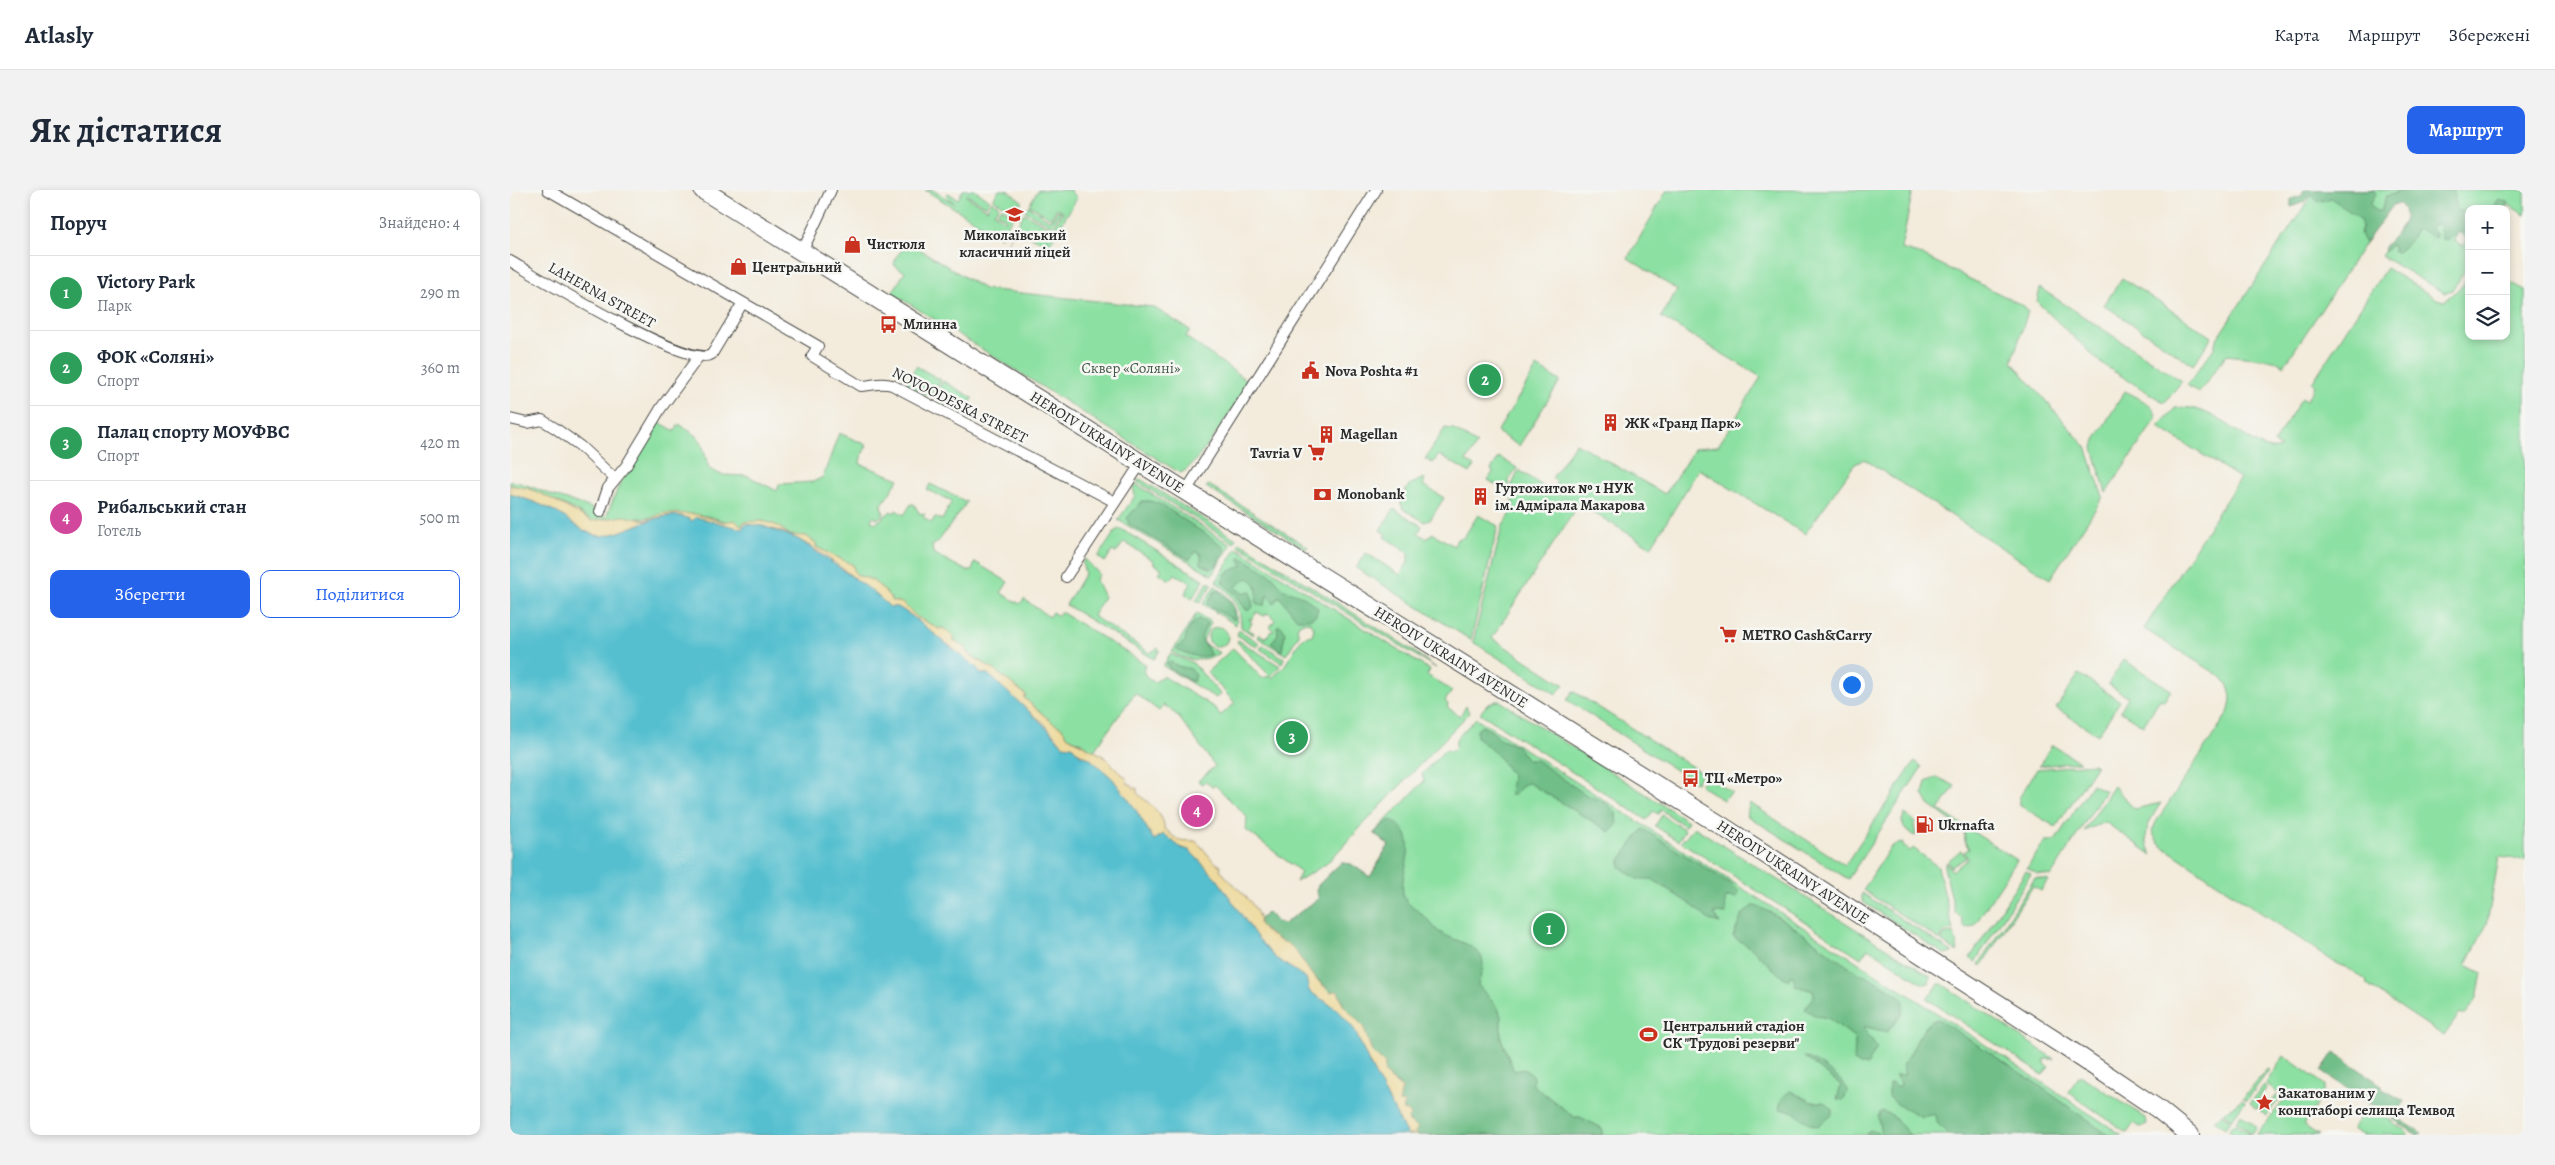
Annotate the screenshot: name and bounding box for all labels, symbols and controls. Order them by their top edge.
text: Atlasly [25,19,93,51]
text: Карта [2274,23,2320,47]
text: Маршрут [2348,23,2421,47]
text: Збережені [2449,23,2530,47]
text: Як дістатися [30,106,222,154]
button: Маршрут [2407,106,2525,154]
school or university icon: Миколаївський класичний ліцей [1005,204,1025,224]
map controls [2465,205,2510,340]
button: + [2465,205,2510,250]
text: Поруч [50,209,107,237]
text: Знайдено: 4 [379,212,460,234]
place label: Миколаївський класичний ліцей [959,225,1071,262]
shop icon: Чистюля [843,234,863,254]
place label: Чистюля [867,234,926,254]
button: − [2465,250,2510,295]
street label: LAHERNA STREET [545,257,660,333]
shop icon: Центральний [728,257,748,277]
place label: Центральний [752,257,842,277]
text: Victory Park [97,269,195,295]
text: 1 [63,282,69,304]
text: 290 m [420,282,460,304]
text: Парк [97,295,132,317]
button: layers [2465,295,2510,340]
bus stop icon: Млинна [879,314,899,334]
place label: Млинна [903,314,958,334]
text: ФОК «Соляні» [97,344,214,370]
text: 2 [62,357,70,379]
text: 360 m [421,357,460,379]
park label: Сквер «Соляні» [1082,358,1181,378]
public building icon: Nova Poshta #1 [1301,361,1321,381]
place label: Nova Poshta #1 [1325,361,1419,381]
pin: 2 [1469,361,1501,399]
street label: NOVOODESKA STREET [889,362,1032,448]
text: Спорт [97,370,139,392]
street label: HEROIV UKRAINY AVENUE [1026,386,1188,498]
building icon: ЖК «Гранд Парк» [1601,413,1621,433]
place label: ЖК «Гранд Парк» [1625,413,1741,433]
text: Палац спорту МОУФВС [97,419,290,445]
building icon: Magellan [1316,424,1336,444]
place label: Magellan [1340,424,1398,444]
text: 3 [63,432,69,454]
text: 420 m [420,432,460,454]
place label: Tavria V [1250,443,1303,463]
supermarket icon: Tavria V [1306,443,1326,463]
text: Спорт [97,445,139,467]
place label: Гуртожиток № 1 НУК ім. Адмірала Макарова [1495,478,1646,515]
bank icon: Monobank [1313,484,1333,504]
place label: Monobank [1337,484,1405,504]
building icon: Гуртожиток № 1 НУК ім. Адмірала Макарова [1471,487,1491,507]
text: Рибальський стан [97,494,247,520]
text: 4 [62,507,70,529]
text: 500 m [420,507,460,529]
text: Готель [97,520,141,542]
button: Зберегти [50,570,250,618]
button: Поділитися [260,570,460,618]
street label: HEROIV UKRAINY AVENUE [1370,601,1532,713]
supermarket icon: METRO Cash&Carry [1718,625,1738,645]
place label: METRO Cash&Carry [1742,625,1873,645]
your location [1839,672,1865,698]
pin: 3 [1276,718,1308,756]
bus stop icon: ТЦ «Метро» [1681,768,1701,788]
place label: ТЦ «Метро» [1705,768,1783,788]
pin: 4 [1181,792,1213,830]
street label: HEROIV UKRAINY AVENUE [1713,815,1873,929]
fuel station icon: Ukrnafta [1914,815,1934,835]
place label: Ukrnafta [1938,815,1995,835]
pin: 1 [1533,910,1565,948]
place label: Центральний стадіон СК "Трудові резерви" [1663,1016,1805,1053]
sports icon: Центральний стадіон СК "Трудові резерви" [1639,1025,1659,1045]
place label: Закатованим у концтаборі селища Темвод [2278,1083,2455,1120]
place icon: Закатованим у концтаборі селища Темвод [2254,1092,2274,1112]

